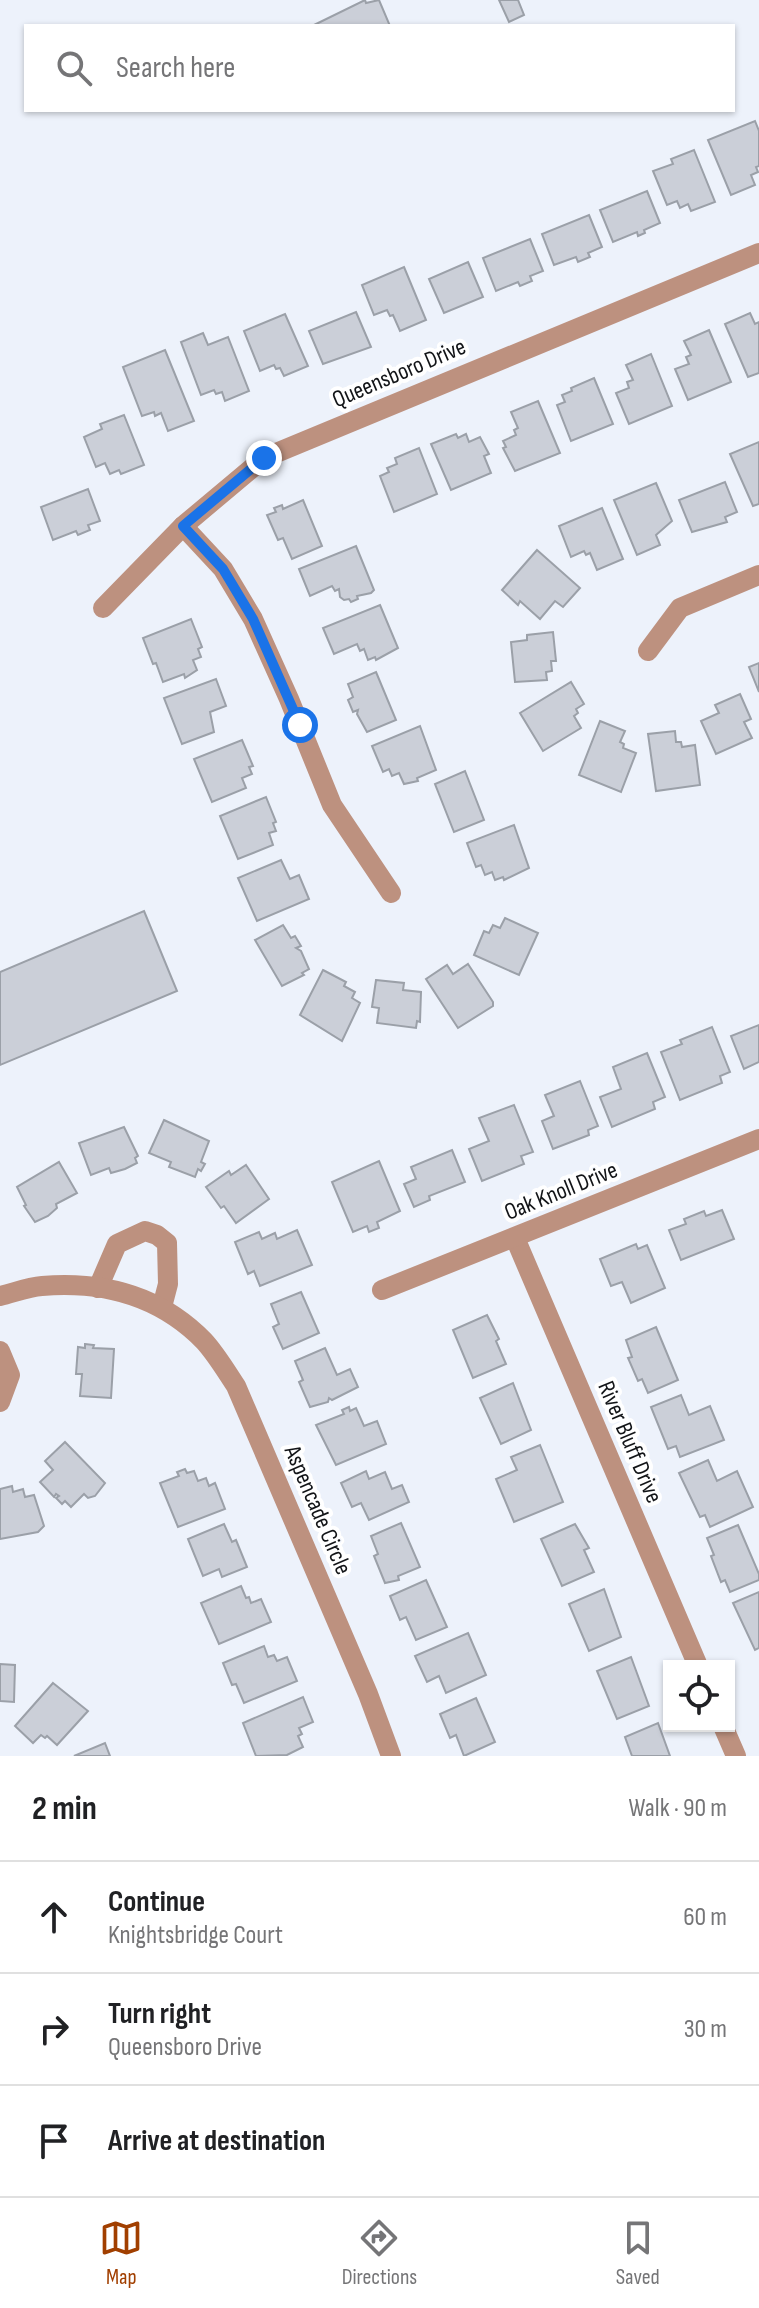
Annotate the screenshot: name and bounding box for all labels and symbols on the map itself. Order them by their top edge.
street label: Queensboro Drive [328,332,470,414]
route end [246,440,282,476]
route start [282,707,318,743]
street label: Oak Knoll Drive [500,1155,622,1227]
street label: River Bluff Drive [591,1377,669,1507]
street label: Aspencade Circle [277,1440,358,1579]

